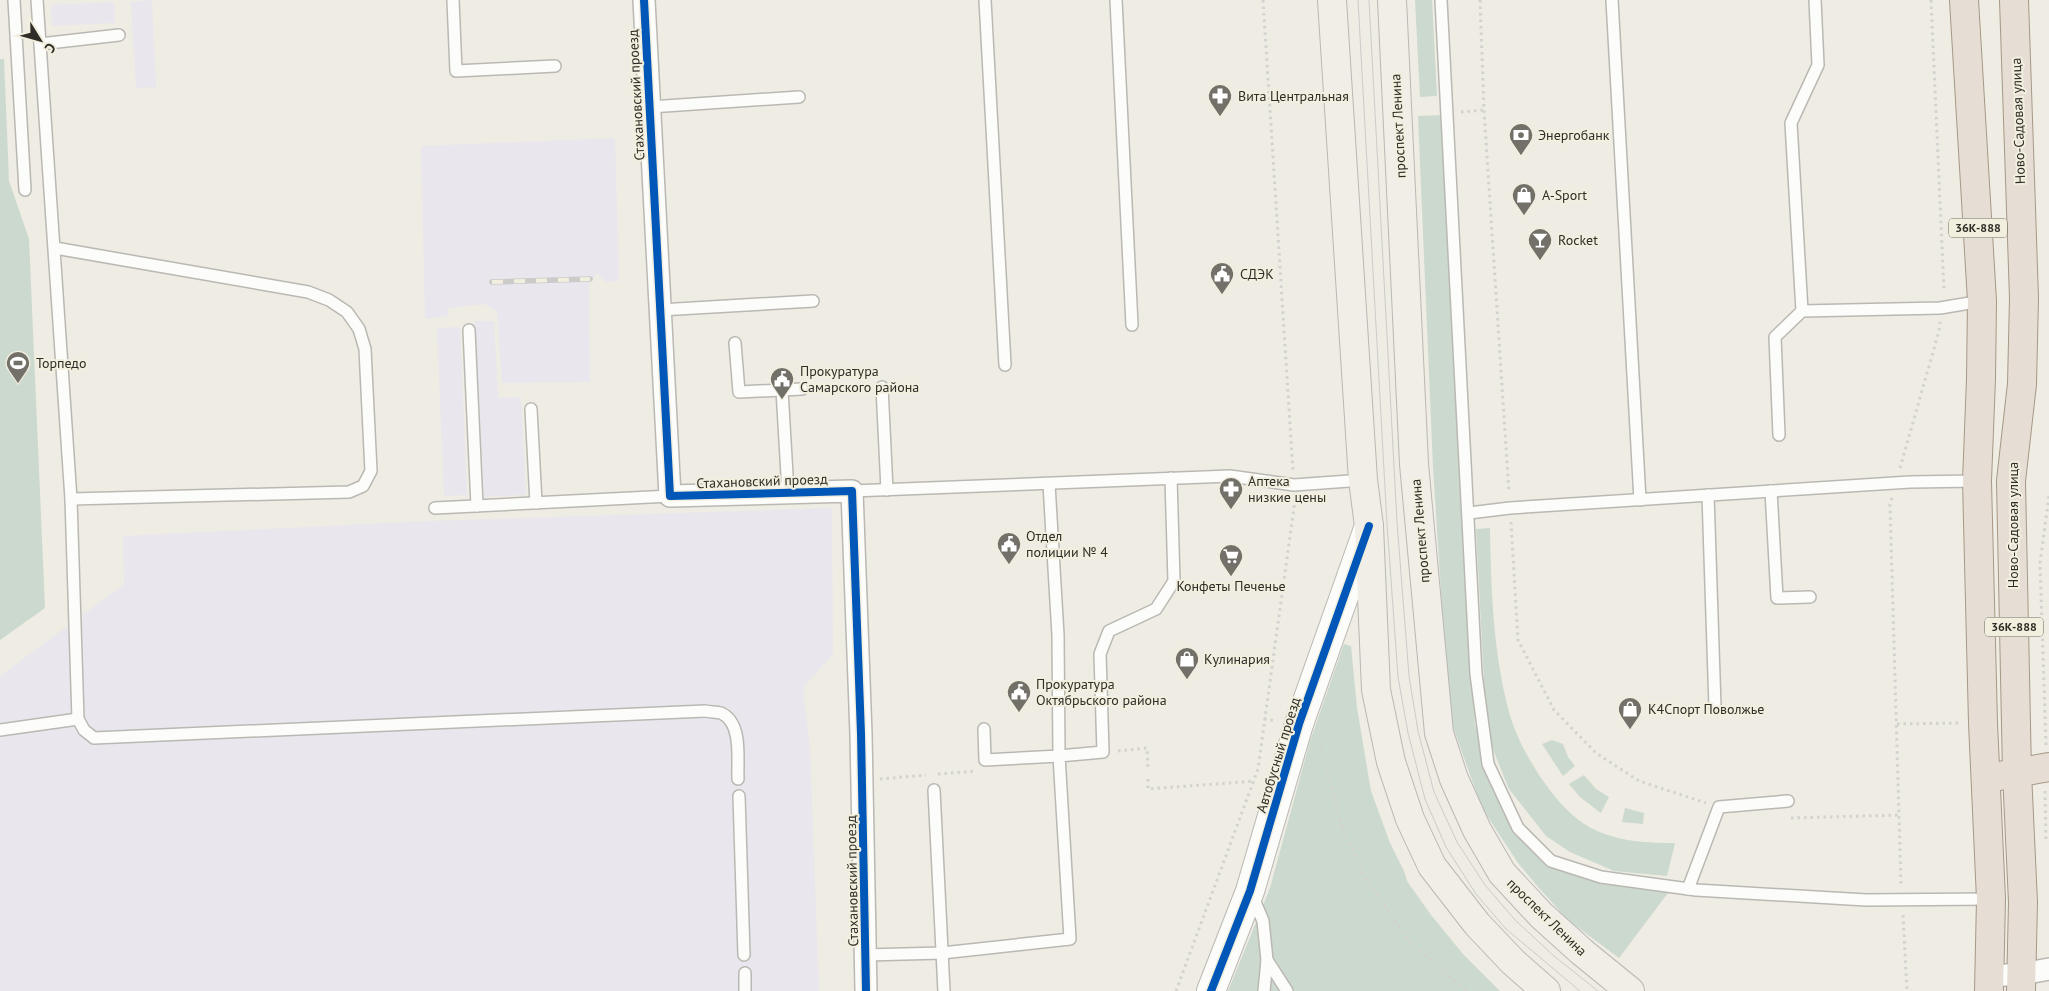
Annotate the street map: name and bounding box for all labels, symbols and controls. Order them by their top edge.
north arrow [15,15,65,65]
street label: Стахановский проезд [624,29,648,161]
text: С [41,39,60,57]
street label: Ново-Садовая улица [2007,57,2029,184]
street label: проспект Ленина [1386,73,1410,179]
pharmacy icon: Вита Центральная [1207,83,1233,117]
place label: Вита Центральная [1238,87,1349,105]
bank icon: Энергобанк [1508,122,1534,156]
place label: Энергобанк [1538,126,1610,144]
shop icon: A-Sport [1511,182,1537,216]
place label: A-Sport [1542,186,1587,204]
road number: 36К-888 [1949,218,2007,238]
bar icon: Rocket [1527,227,1553,261]
place label: Rocket [1558,231,1598,249]
public building icon: СДЭК [1209,261,1235,295]
place label: СДЭК [1240,265,1274,283]
sports icon: Торпедо [5,350,31,384]
place label: Торпедо [36,354,86,372]
place label: Прокуратура Самарского района [800,362,919,396]
public building icon: Прокуратура Самарского района [769,366,795,400]
street label: Ново-Садовая улица [2004,462,2022,588]
street label: Стахановский проезд [696,470,828,492]
place label: Аптека низкие цены [1248,472,1326,506]
pharmacy icon: Аптека низкие цены [1218,476,1244,510]
street label: проспект Ленина [1406,478,1434,584]
place label: Отдел полиции № 4 [1026,527,1108,561]
public building icon: Отдел полиции № 4 [996,531,1022,565]
supermarket icon: Конфеты Печенье [1218,543,1244,577]
place label: Конфеты Печенье [1176,577,1286,595]
road number: 36К-888 [1985,618,2043,636]
shop icon: Кулинария [1174,646,1200,680]
place label: Кулинария [1204,650,1270,668]
place label: Прокуратура Октябрьского района [1036,675,1167,709]
public building icon: Прокуратура Октябрьского района [1006,679,1032,713]
street label: Автобусный проезд [1252,695,1304,815]
shop icon: К4Спорт Поволжье [1617,696,1643,730]
place label: К4Спорт Поволжье [1648,700,1764,718]
street label: Стахановский проезд [842,815,862,947]
street label: проспект Ленина [1503,874,1591,960]

